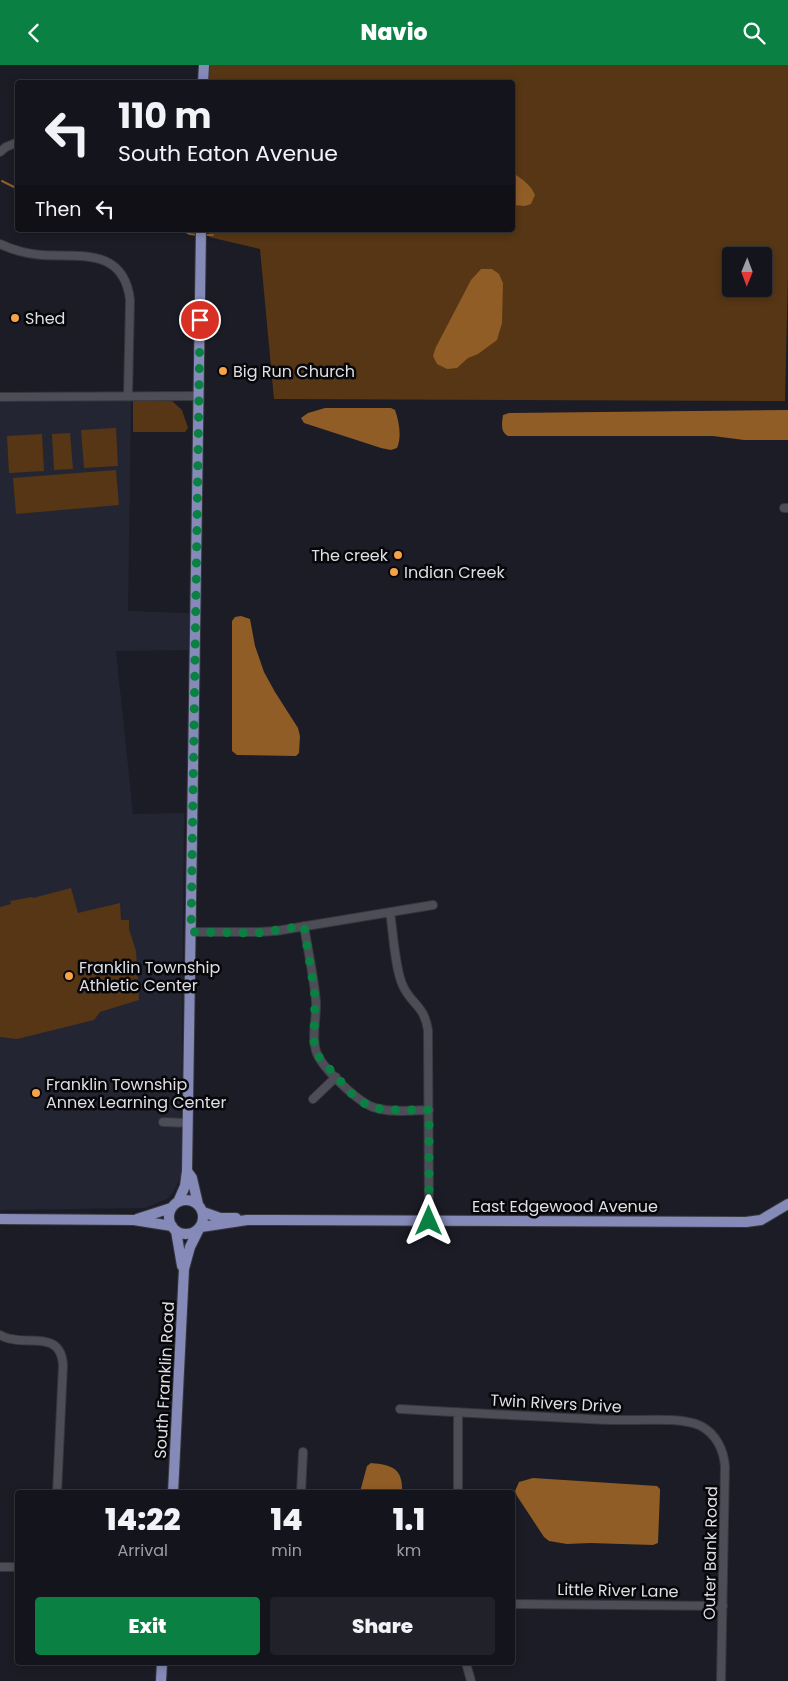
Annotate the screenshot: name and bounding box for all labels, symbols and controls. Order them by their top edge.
text: Navio [361,17,427,48]
icon: back [20,19,48,47]
icon: search [740,19,768,47]
text: 110 m [118,91,212,140]
icon: left [35,100,100,165]
text: South Eaton Avenue [118,138,338,169]
icon: left [91,195,119,223]
text: Then [35,196,81,223]
north arrow [722,247,772,297]
map controls [722,247,772,297]
pin [179,299,221,341]
icon: arrive [186,306,214,334]
place label: Shed [25,307,65,330]
marker: Shed [9,312,21,324]
place label: Big Run Church [233,360,355,383]
marker: Big Run Church [217,365,229,377]
place label: The creek [311,544,389,567]
marker: The creek [392,549,404,561]
place label: Indian Creek [404,561,505,584]
marker: Indian Creek [388,566,400,578]
place label: Franklin Township Athletic Center [79,956,220,997]
marker: Franklin Township Athletic Center [63,970,75,982]
place label: Franklin Township Annex Learning Center [46,1073,226,1114]
marker: Franklin Township Annex Learning Center [30,1087,42,1099]
position arrow [402,1194,454,1246]
street label: East Edgewood Avenue [472,1195,658,1218]
street label: South Franklin Road [149,1301,180,1459]
street label: Twin Rivers Drive [490,1389,622,1418]
street label: Outer Bank Road [698,1486,723,1620]
text: 14:22 [105,1498,181,1541]
text: 14 [270,1498,303,1541]
text: 1.1 [393,1498,425,1541]
text: Arrival [118,1539,168,1562]
text: min [271,1539,302,1562]
text: km [397,1539,421,1562]
street label: Little River Lane [557,1578,679,1603]
button: Exit [35,1597,260,1655]
button: Share [270,1597,495,1655]

